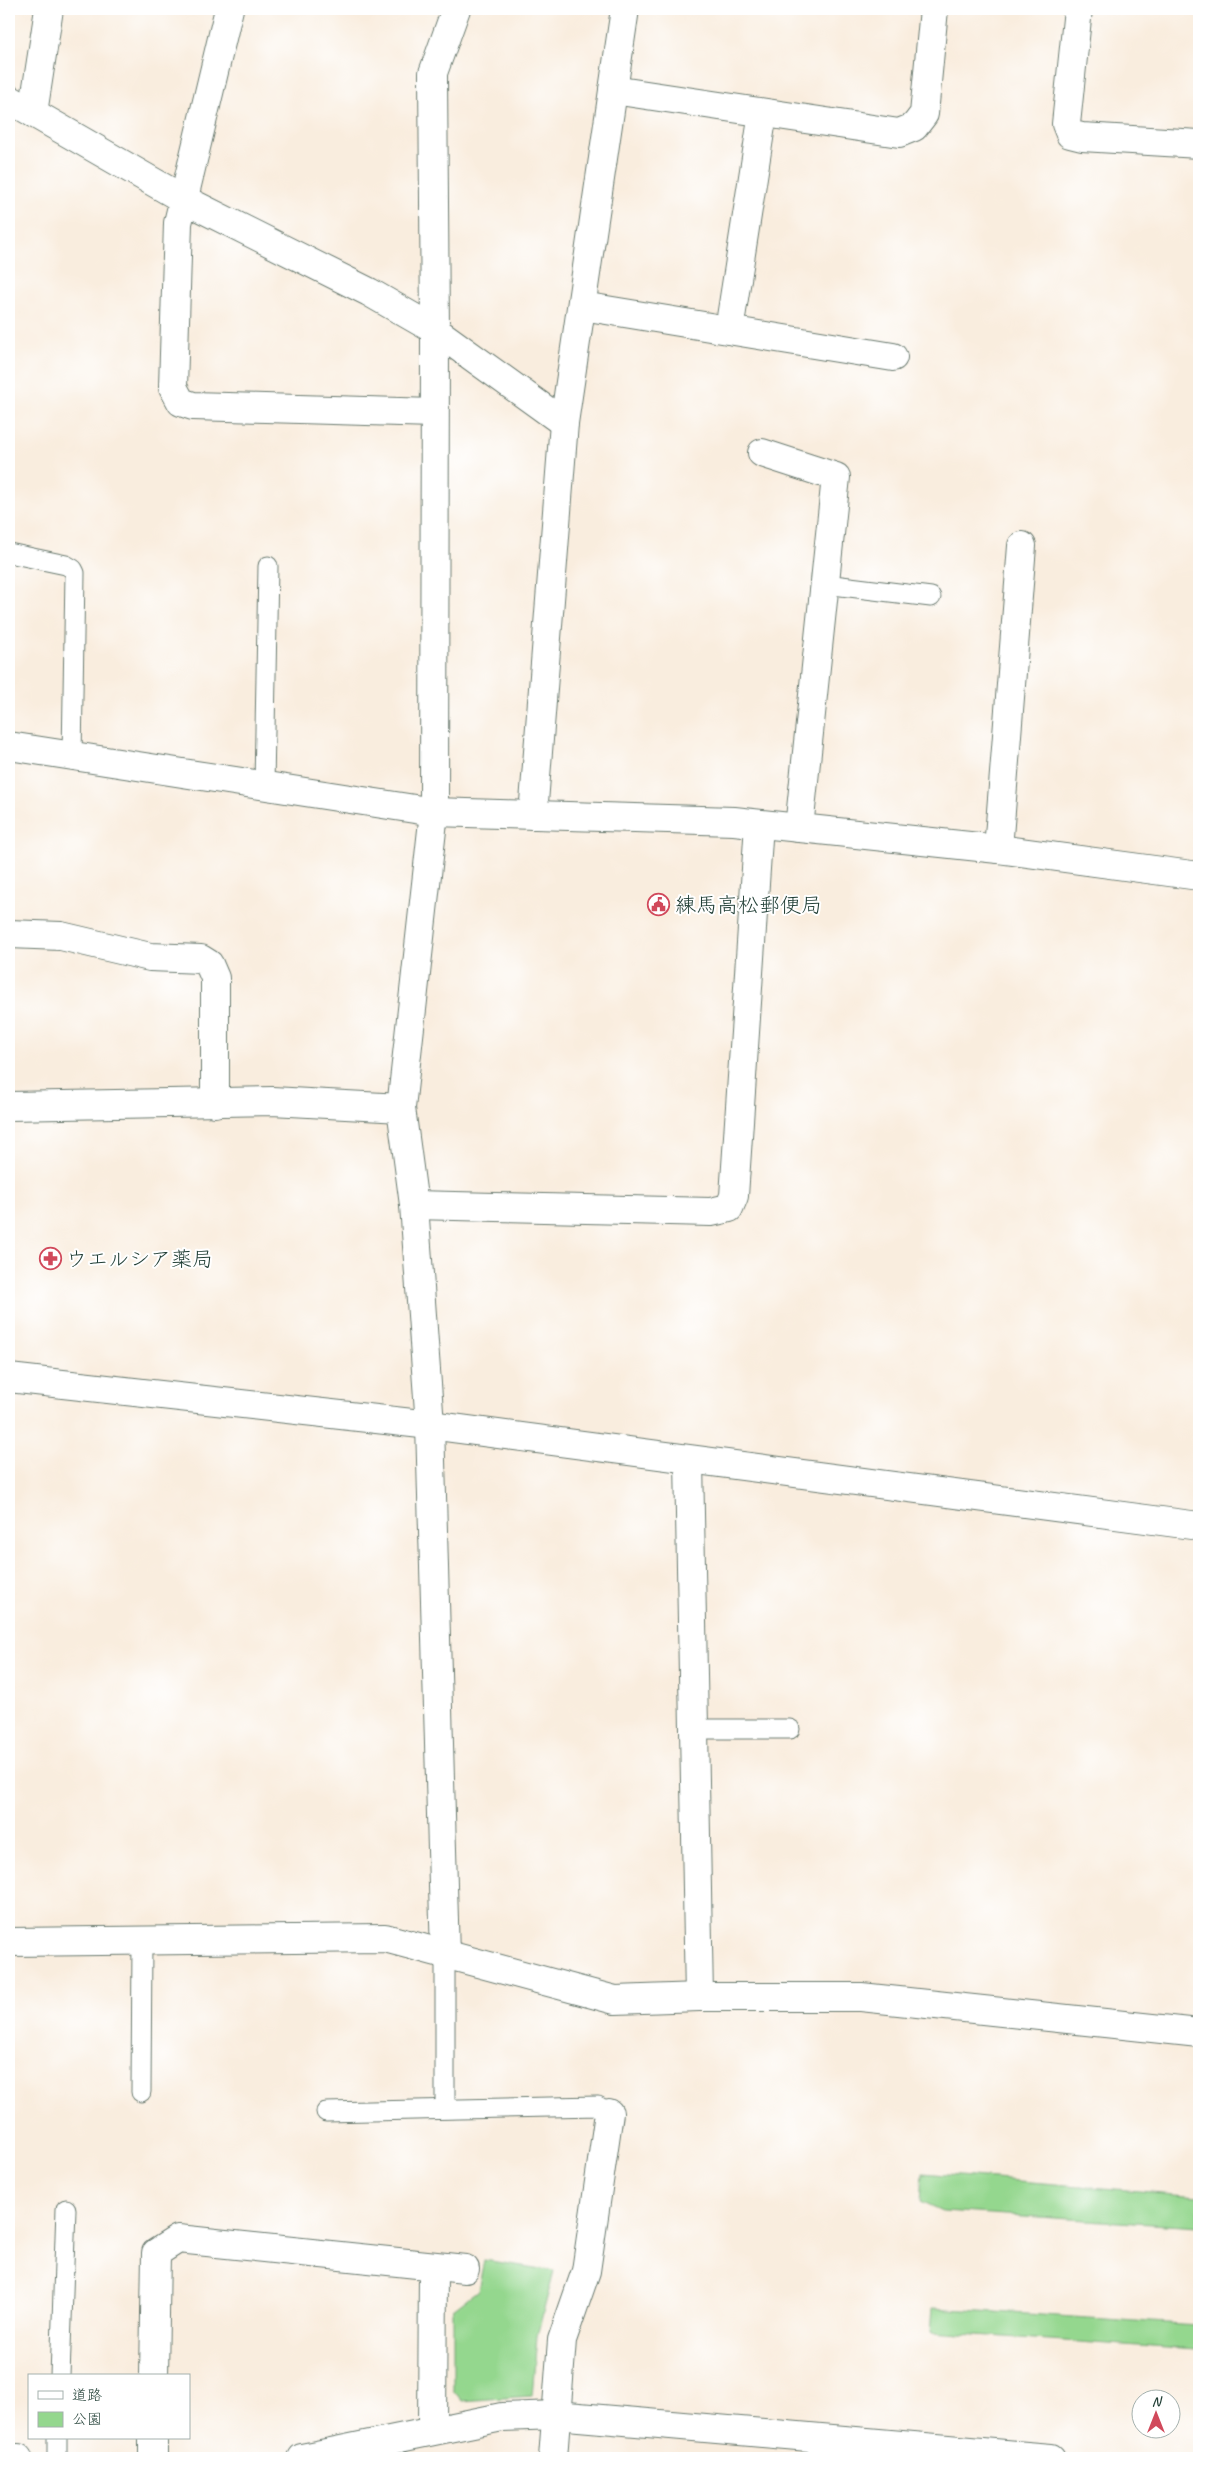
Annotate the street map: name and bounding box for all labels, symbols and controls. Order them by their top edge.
place label: 練馬高松郵便局 [675,892,822,918]
public building icon: 練馬高松郵便局 [647,893,671,917]
place label: ウエルシア薬局 [66,1246,213,1272]
pharmacy icon: ウエルシア薬局 [38,1247,62,1271]
legend [28,2374,190,2440]
text: 道路 [72,2386,102,2405]
north arrow [1130,2390,1180,2440]
text: N [1152,2393,1163,2410]
text: 公園 [72,2410,102,2429]

